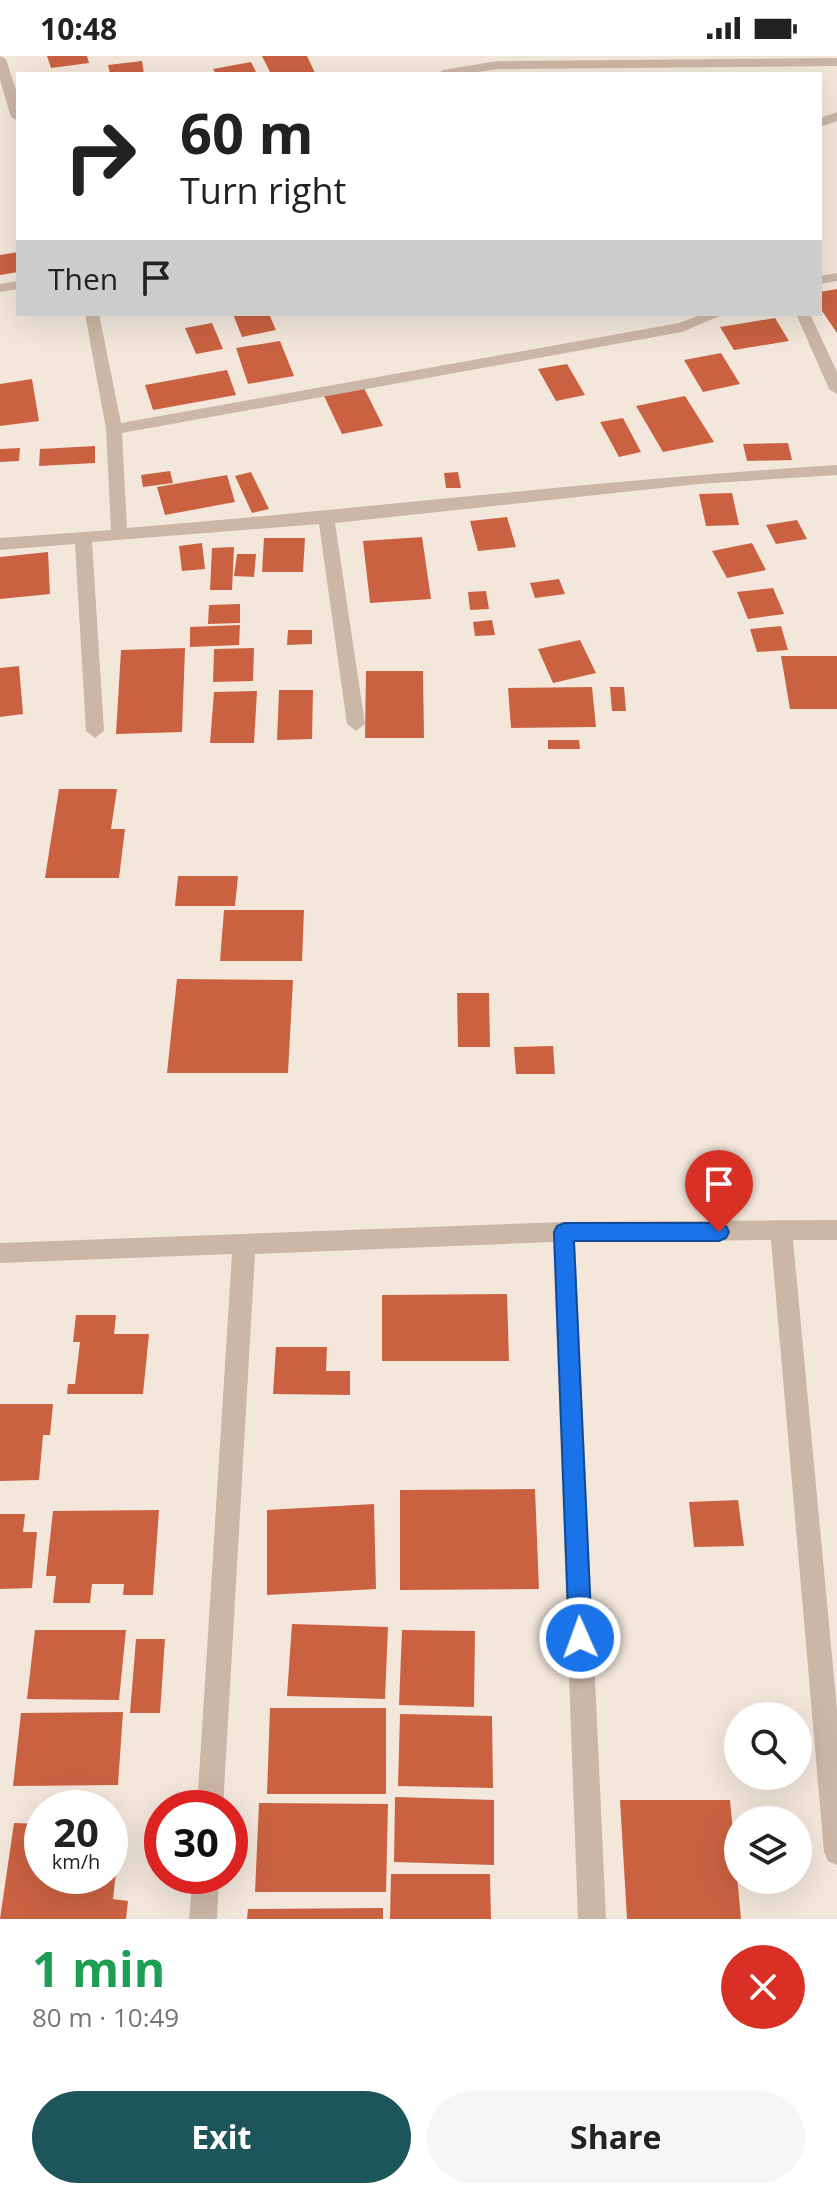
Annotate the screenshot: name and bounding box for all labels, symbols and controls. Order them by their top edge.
text: 10:48 [40,8,117,49]
text: 60 m [180,94,314,170]
icon: right [48,104,152,208]
text: Turn right [180,166,346,215]
icon: arrive [134,256,178,300]
text: Then [48,258,118,299]
pin [685,1150,753,1232]
icon: arrive [697,1162,741,1206]
position arrow [538,1596,622,1680]
map controls [724,1702,812,1894]
button: search [724,1702,812,1790]
speed limit sign: 30 [144,1790,248,1894]
text: 20 [53,1804,99,1859]
button: layers [724,1806,812,1894]
text: km/h [52,1848,100,1875]
text: 1 min [32,1936,165,2001]
button: close [721,1945,805,2029]
text: 80 m · 10:49 [32,1999,179,2035]
button: Exit [32,2091,411,2183]
button: Share [427,2091,805,2183]

